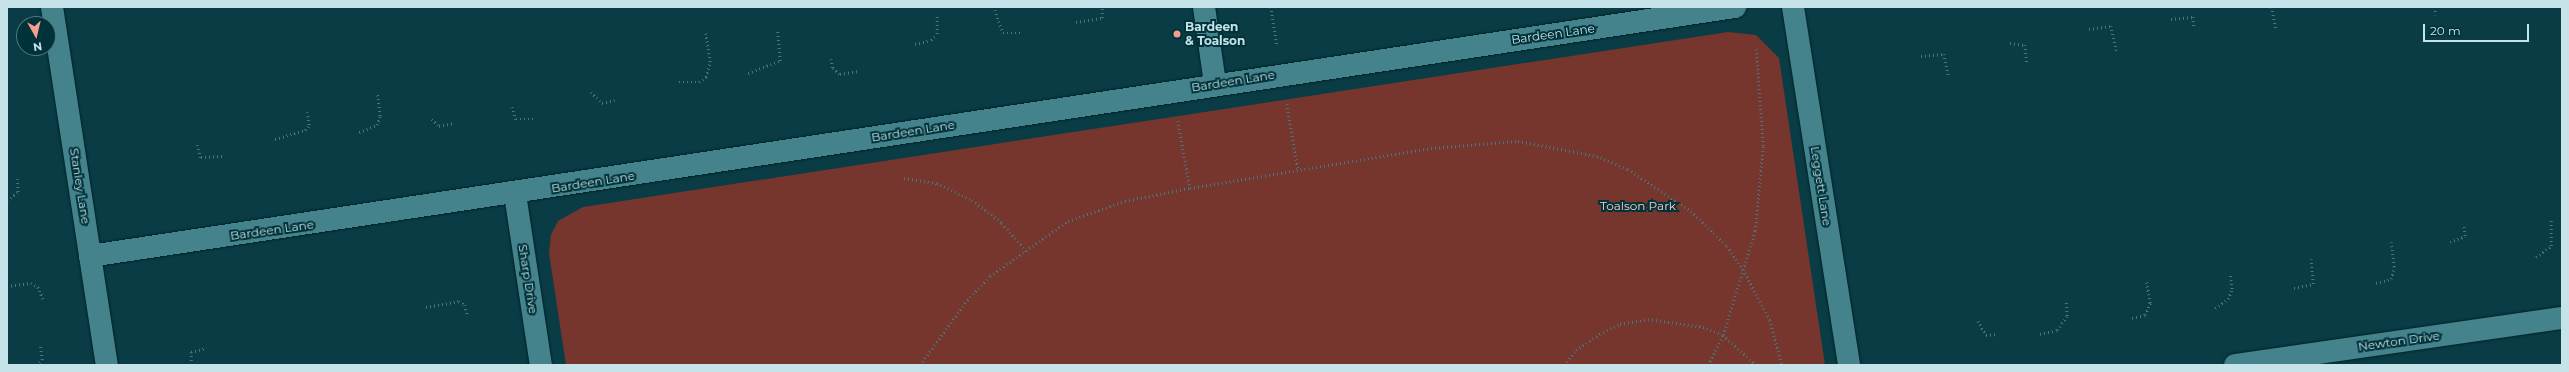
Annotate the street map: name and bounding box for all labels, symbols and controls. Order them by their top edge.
north arrow [16,16,56,56]
scale bar [2425,16,2531,42]
place label: Bardeen & Toalson [1185,20,1245,48]
street label: Bardeen Lane [1510,21,1596,47]
text: 20 m [2430,23,2461,38]
marker: Bardeen & Toalson [1172,29,1182,39]
text: N [32,39,43,54]
street label: Bardeen Lane [1190,67,1276,95]
street label: Bardeen Lane [870,117,956,145]
street label: Leggett Lane [1808,145,1834,227]
street label: Stanley Lane [67,147,93,225]
street label: Bardeen Lane [550,168,636,196]
park label: Toalson Park [1600,199,1676,213]
street label: Bardeen Lane [229,217,315,243]
street label: Sharp Drive [515,243,541,315]
street label: Newton Drive [2357,328,2441,354]

